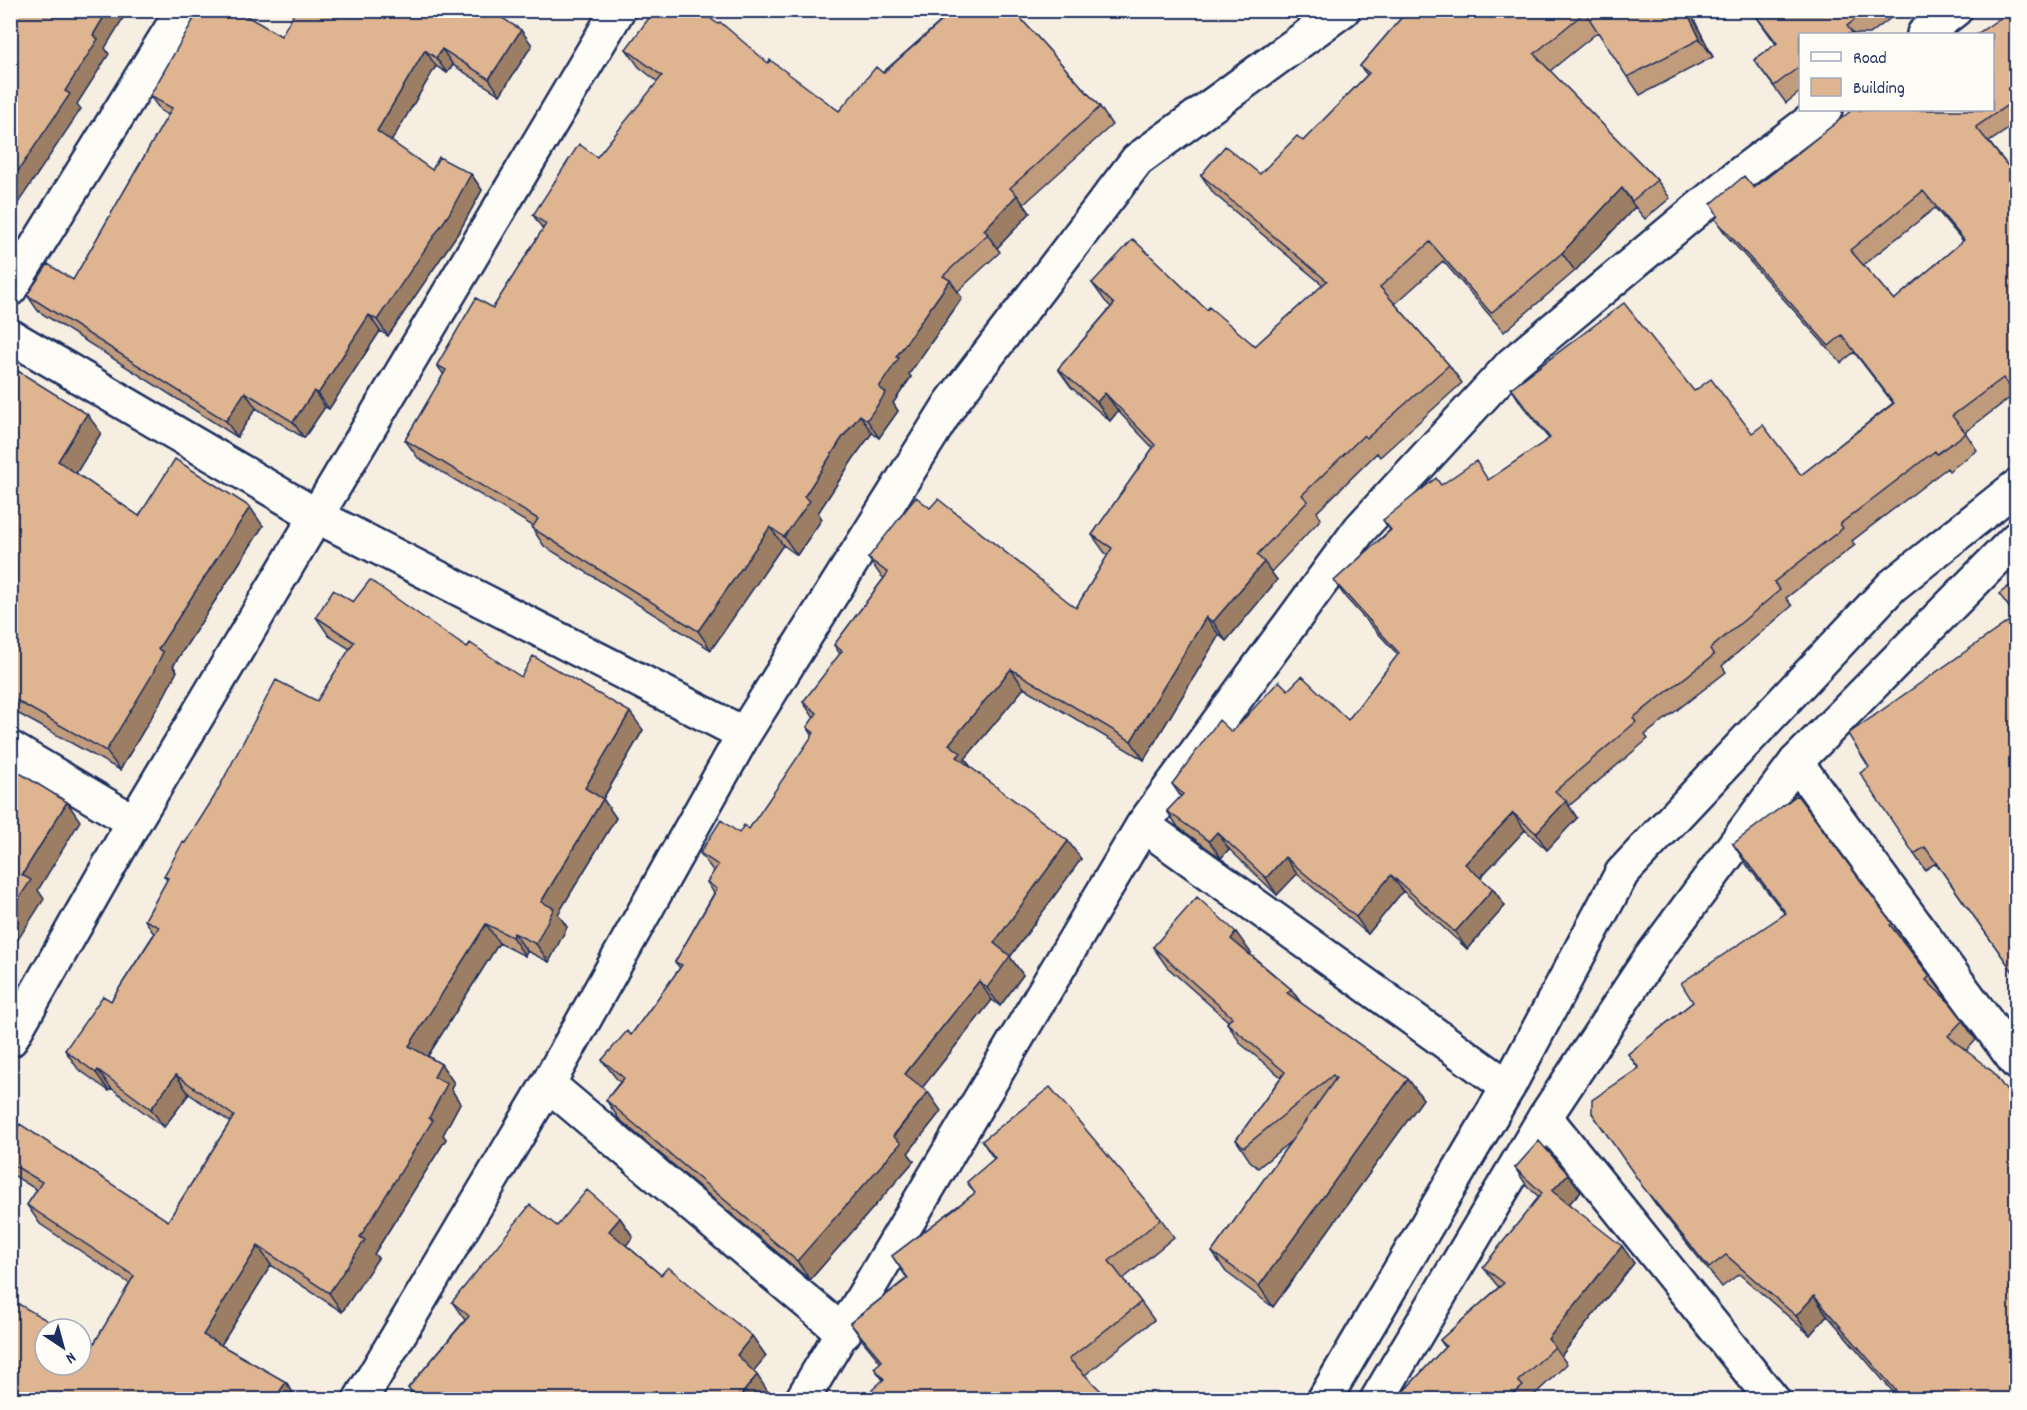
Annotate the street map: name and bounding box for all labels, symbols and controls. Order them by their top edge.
legend [1799,33,1994,111]
text: Road [1853,47,1887,72]
text: Building [1853,77,1905,102]
north arrow [33,1317,93,1377]
text: N [60,1345,80,1369]

